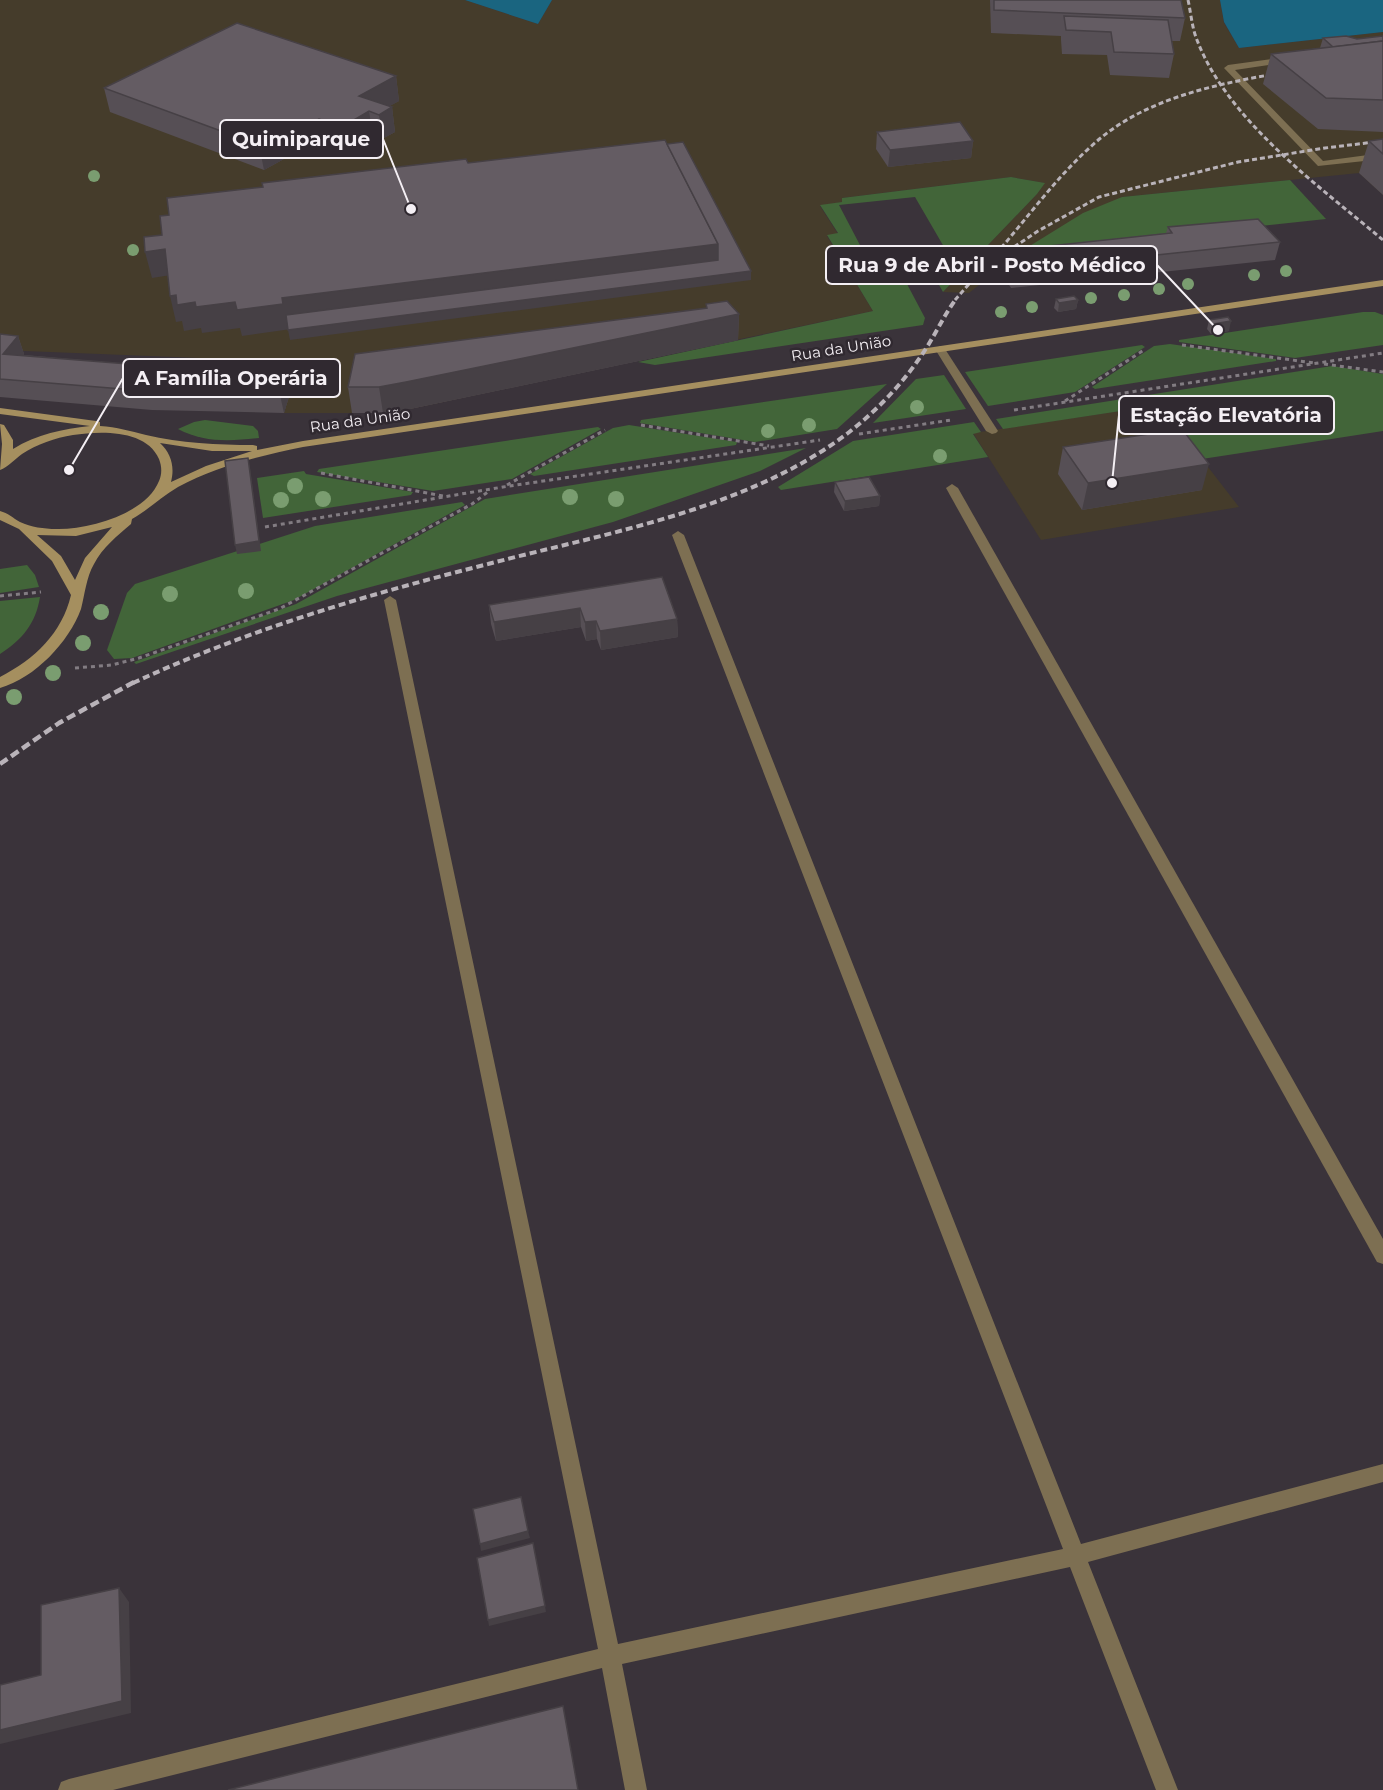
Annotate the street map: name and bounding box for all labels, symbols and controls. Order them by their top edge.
callout: Quimiparque [220,120,383,158]
text: Quimiparque [232,127,370,151]
callout: Rua 9 de Abril - Posto Médico [826,246,1157,284]
text: Rua 9 de Abril - Posto Médico [838,253,1146,277]
street label: Rua da União [790,331,892,365]
callout: A Família Operária [123,359,340,397]
text: A Família Operária [133,366,328,390]
callout: Estação Elevatória [1119,396,1334,434]
text: Estação Elevatória [1130,403,1322,427]
street label: Rua da União [309,404,411,436]

